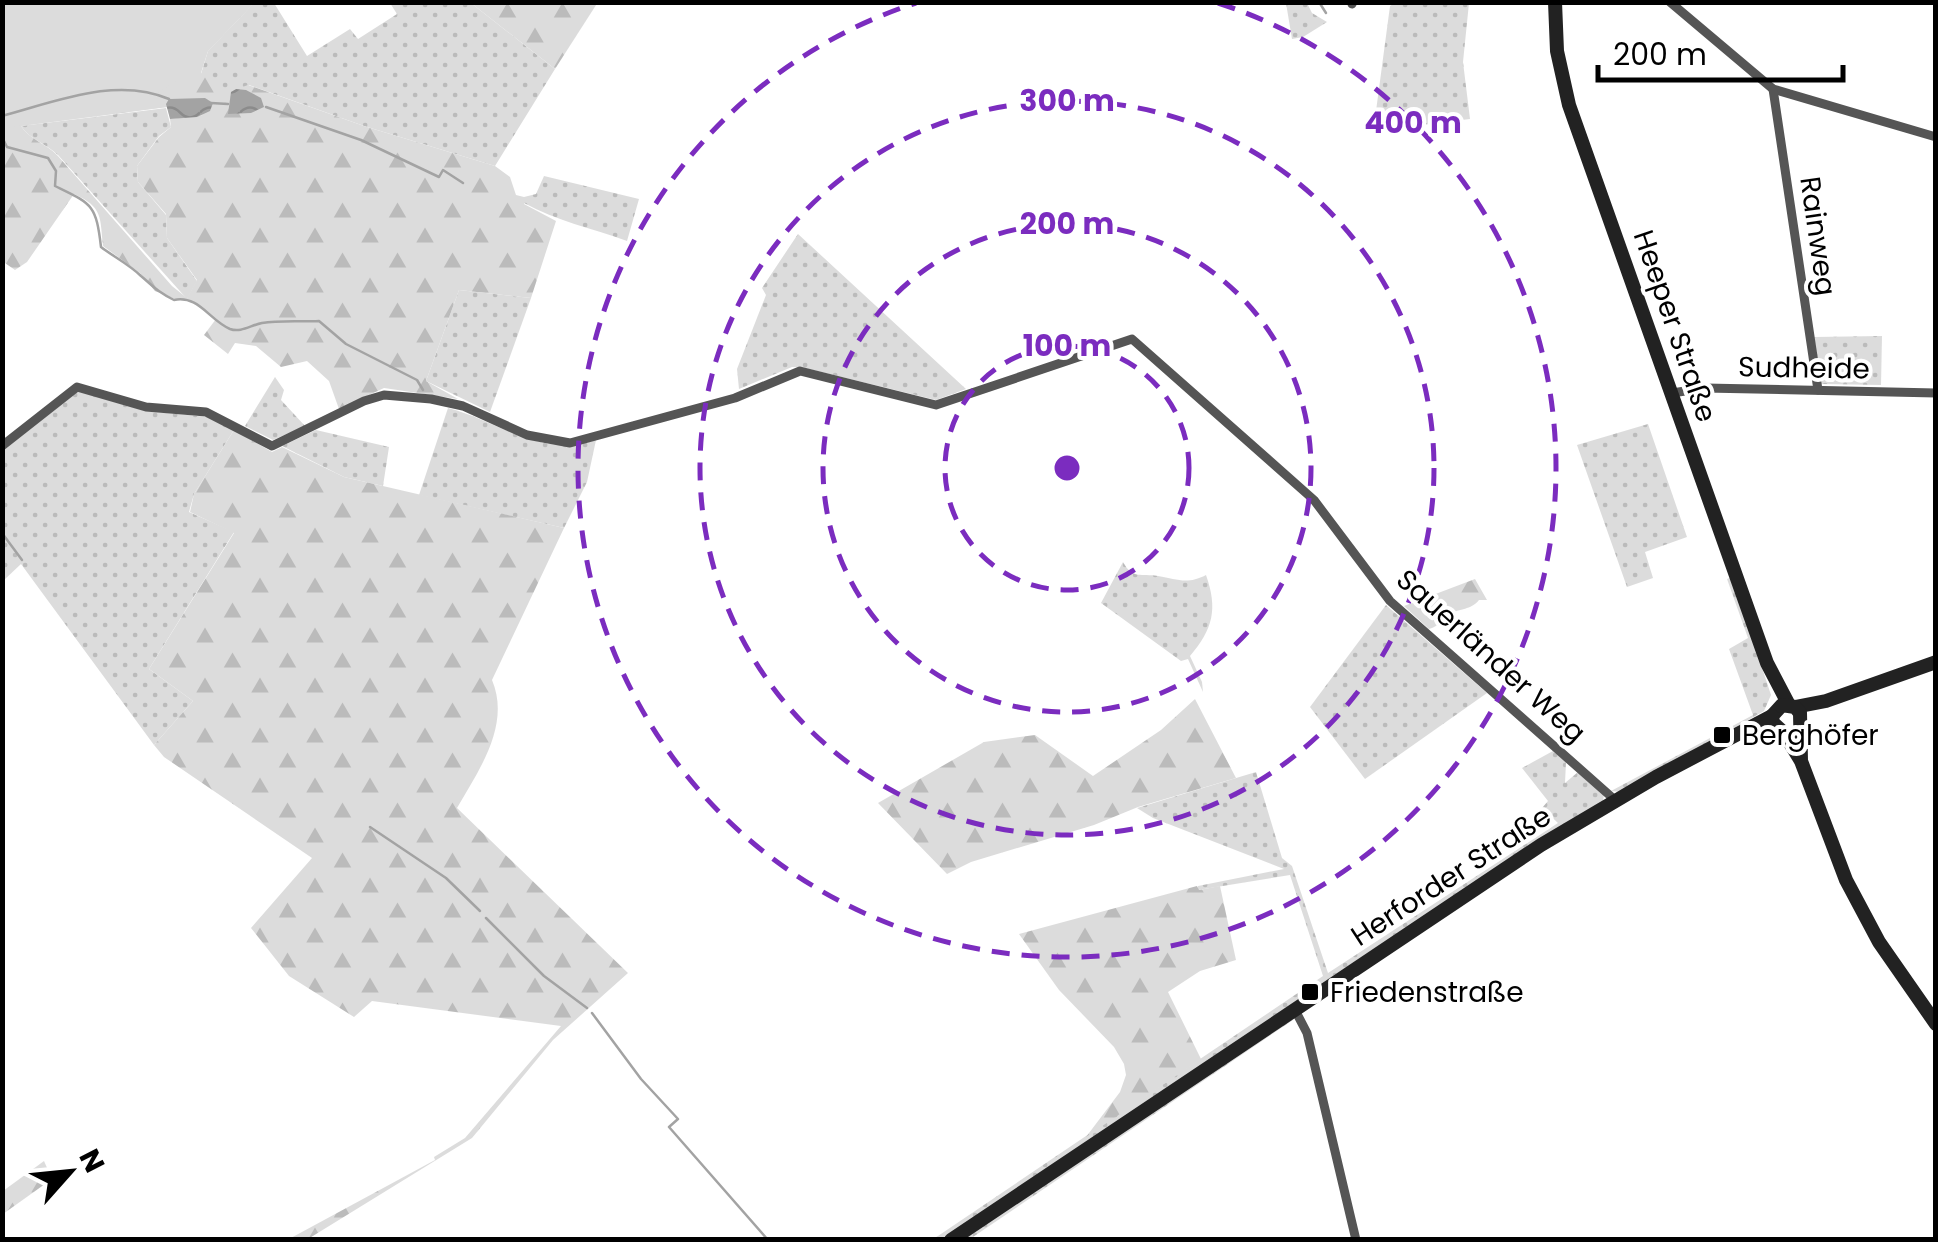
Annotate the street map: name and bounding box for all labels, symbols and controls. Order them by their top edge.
scale bar [1598,20,1843,82]
text: 200 m [1613,33,1707,76]
text: 300 m [1019,79,1115,122]
text: 400 m [1364,101,1462,144]
street label: Rainweg [1790,174,1846,298]
text: 200 m [1020,202,1114,245]
street label: Heeper Straße [1624,225,1726,427]
text: 100 m [1023,324,1111,367]
street label: Sudheide [1738,347,1870,389]
centre of rings [1049,450,1085,486]
street label: Sauerländer Weg [1388,560,1594,752]
place label: Berghöfer [1742,716,1879,755]
marker: Berghöfer [1711,724,1733,746]
street label: Herforder Straße [1343,797,1559,955]
place label: Friedenstraße [1330,973,1524,1012]
marker: Friedenstraße [1299,981,1321,1003]
north arrow [20,1122,120,1222]
text: N [70,1143,114,1179]

